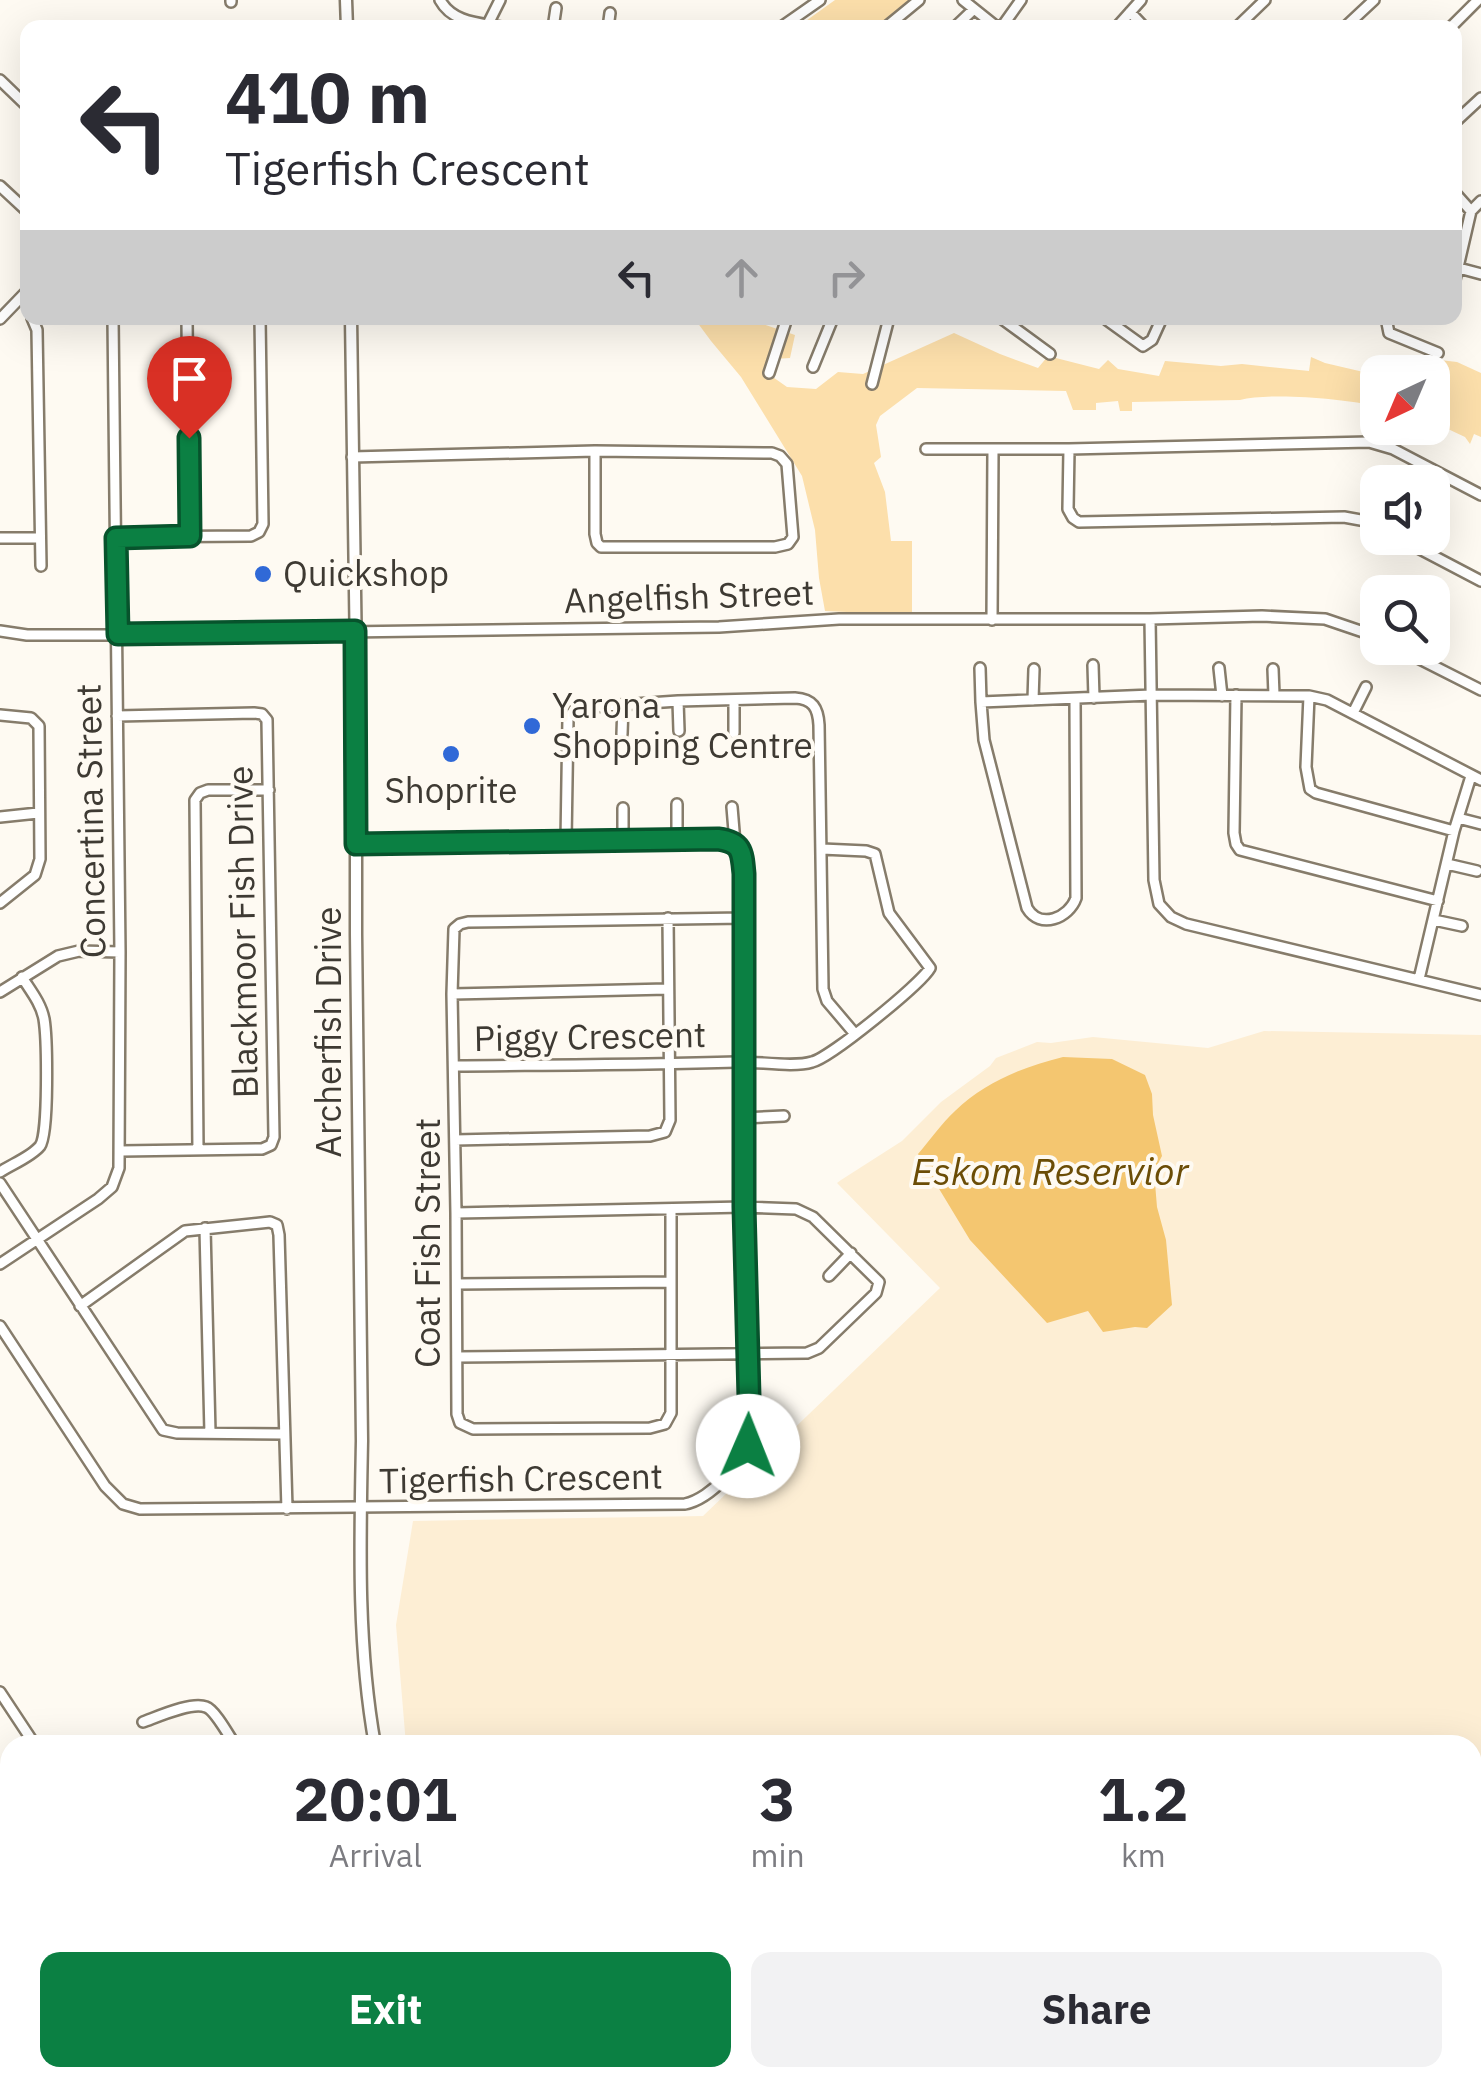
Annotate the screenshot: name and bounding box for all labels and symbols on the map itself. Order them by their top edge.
pin [147,336,232,439]
north arrow [1360,355,1450,445]
place label: Quickshop [283,550,449,596]
marker: Quickshop [252,563,274,585]
street label: Angelfish Street [563,569,815,623]
place label: Yarona Shopping Centre [552,682,813,768]
street label: Concertina Street [65,683,115,959]
marker: Yarona Shopping Centre [521,715,543,737]
marker: Shoprite [440,743,462,765]
street label: Blackmoor Fish Drive [216,765,268,1099]
place label: Shoprite [384,767,518,813]
street label: Archerfish Drive [305,906,351,1158]
street label: Piggy Crescent [473,1011,707,1061]
street label: Coat Fish Street [404,1118,450,1368]
water label: Eskom Reservior [911,1146,1190,1195]
position arrow [696,1394,800,1498]
street label: Tigerfish Crescent [379,1453,663,1503]

